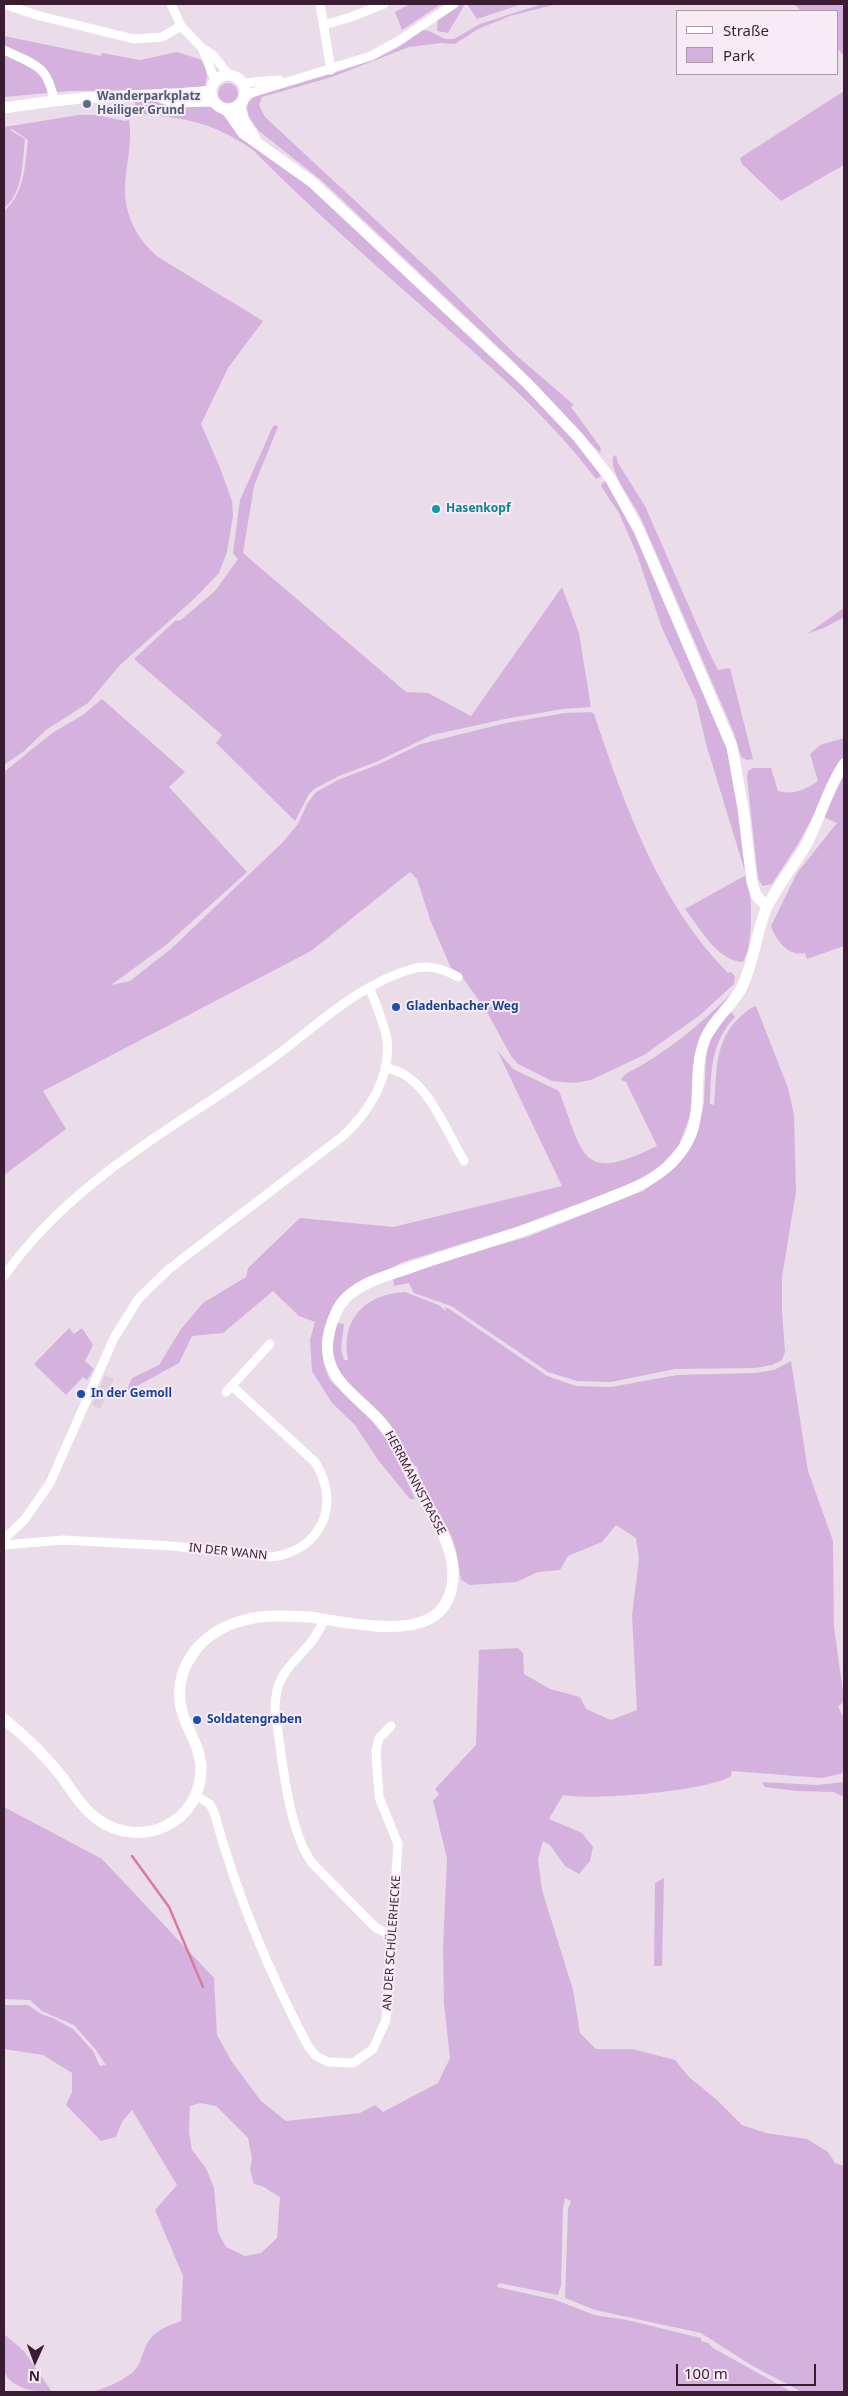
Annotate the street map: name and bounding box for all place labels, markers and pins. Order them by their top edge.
place label: Wanderparkplatz Heiliger Grund [97,90,201,118]
marker: Wanderparkplatz Heiliger Grund [81,98,93,110]
place label: Hasenkopf [446,502,511,516]
marker: Hasenkopf [430,503,442,515]
place label: Gladenbacher Weg [406,1000,519,1014]
marker: Gladenbacher Weg [390,1001,402,1013]
place label: In der Gemoll [91,1387,172,1401]
marker: In der Gemoll [75,1388,87,1400]
place label: Soldatengraben [207,1713,302,1727]
marker: Soldatengraben [191,1714,203,1726]

